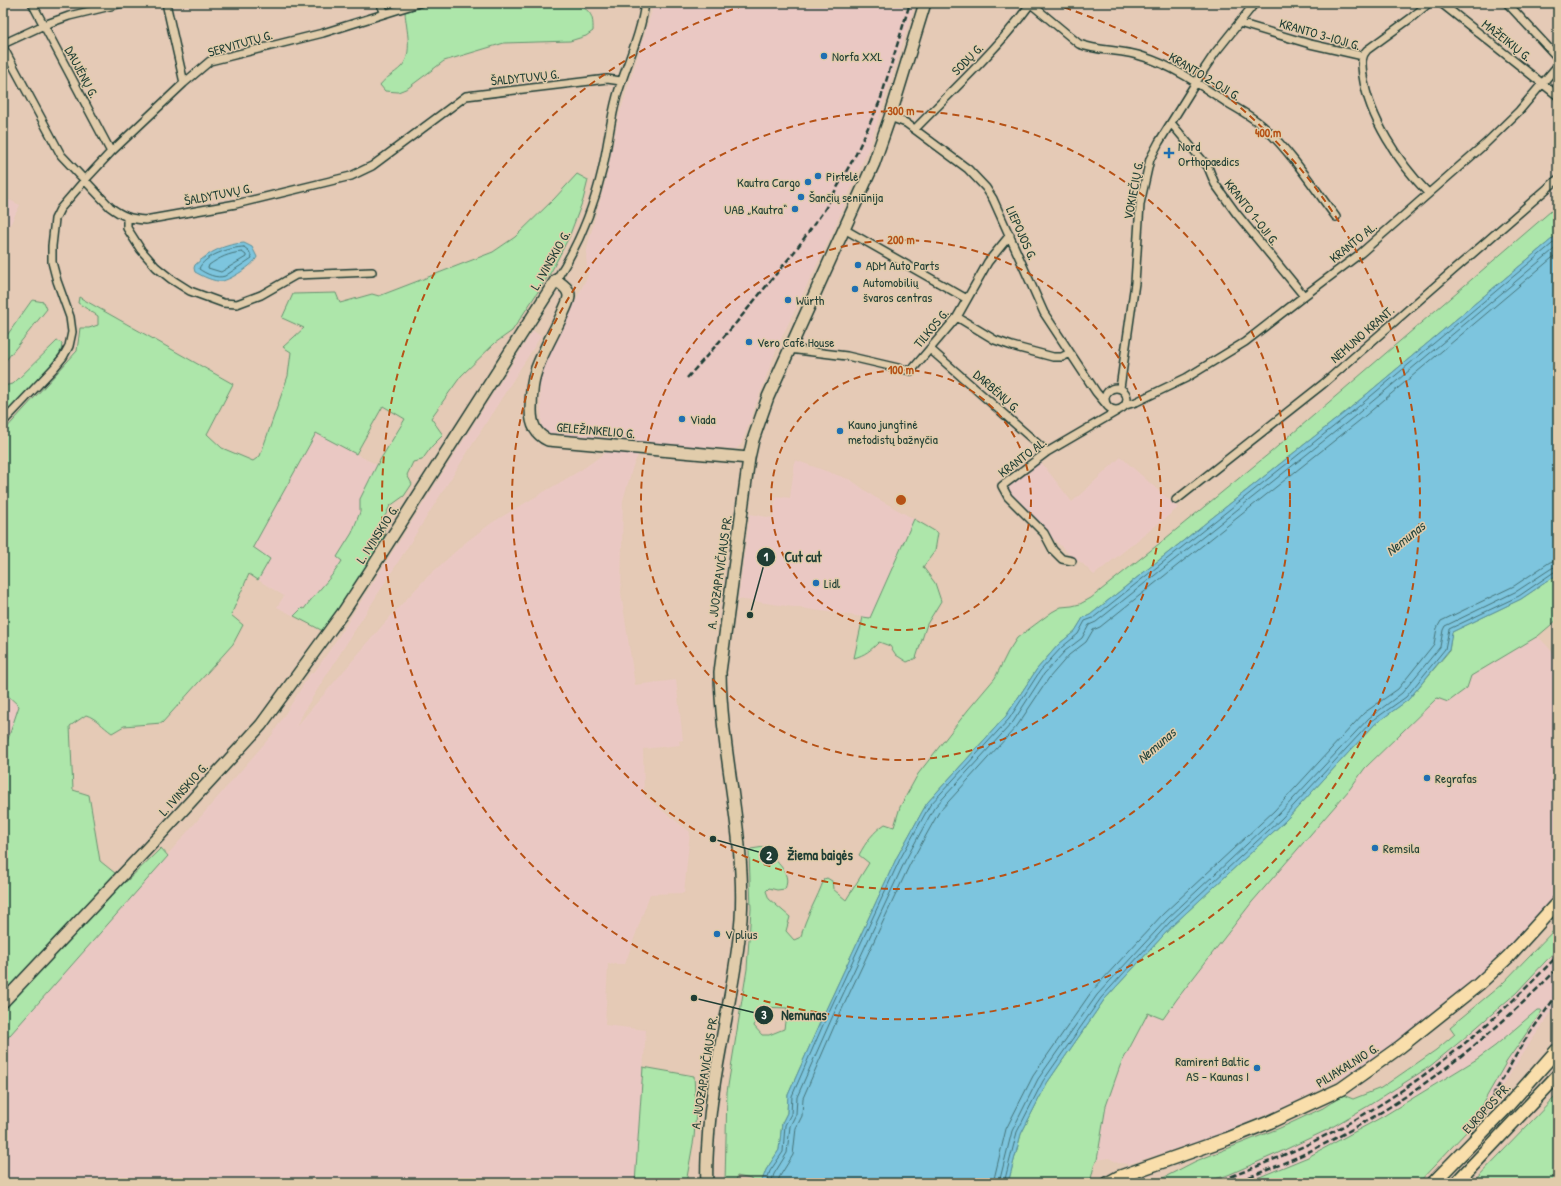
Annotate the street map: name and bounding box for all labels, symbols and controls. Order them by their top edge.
street label: KRANTO 3-IOJI G. [1277,14,1363,54]
street label: MAŽEIKIŲ G. [1478,15,1536,65]
street label: SERVITUTŲ G. [206,25,275,61]
street label: SODŲ G. [947,39,987,79]
street label: DAUJĖNŲ G. [61,43,103,101]
place label: Norfa XXL [832,47,883,65]
street label: KRANTO 2-OJI G. [1166,47,1244,105]
marker: Norfa XXL [819,51,829,61]
street label: ŠALDYTUVŲ G. [490,64,560,90]
text: 300 m [887,102,915,119]
text: 400 m [1255,124,1281,141]
place label: Nord Orthopaedics [1178,137,1239,170]
marker: Nord Orthopaedics [1163,147,1175,159]
street label: VOKIEČIŲ G. [1118,159,1148,221]
place label: Pirtelė [826,167,858,185]
marker: Pirtelė [813,171,823,181]
place label: Kautra Cargo [737,173,800,191]
street label: KRANTO 1-OJI G. [1220,175,1284,249]
marker: Kautra Cargo [803,177,813,187]
street label: ŠALDYTUVŲ G. [183,179,254,209]
place label: Šančių seniūnija [809,188,883,206]
marker: Šančių seniūnija [796,192,806,202]
place label: UAB „Kautra“ [724,200,787,218]
street label: LIEPOJOS G. [1002,203,1042,263]
marker: UAB „Kautra“ [790,204,800,214]
street label: KRANTO AL. [1325,217,1381,267]
street label: L. IVINSKIO G. [526,227,574,293]
text: 200 m [887,231,915,248]
place label: ADM Auto Parts [866,256,939,274]
marker: ADM Auto Parts [853,260,863,270]
place label: Automobilių švaros centras [863,273,932,306]
marker: Automobilių švaros centras [850,284,860,294]
place label: Würth [796,291,825,309]
marker: Würth [783,295,793,305]
street label: NEMUNO KRANT. [1326,301,1398,367]
street label: TILKOS G. [909,304,953,351]
place label: Vero Cafe House [757,333,834,351]
marker: Vero Cafe House [744,337,754,347]
text: 100 m [888,361,914,378]
street label: DARBĖNŲ G. [970,366,1025,417]
place label: Viada [690,410,715,428]
marker: Viada [677,414,687,424]
place label: Kauno jungtinė metodistų bažnyčia [848,415,938,448]
street label: GELEŽINKELIO G. [556,418,636,442]
marker: Kauno jungtinė metodistų bažnyčia [835,426,845,436]
street label: KRANTO AL. [994,433,1050,481]
centre of rings [894,493,908,507]
street label: L. IVINSKIO G. [351,501,403,567]
street label: A. JUOZAPAVIČIAUS PR. [702,514,736,630]
water label: Nemunas [1381,515,1430,560]
callout: Cut cut [756,544,829,570]
text: Cut cut [784,547,823,566]
text: 1 [764,548,769,565]
place label: Lidl [824,574,841,592]
marker: Lidl [811,578,821,588]
water label: Nemunas [1133,722,1181,767]
street label: L. IVINSKIO G. [154,758,212,820]
place label: Regrafas [1435,769,1477,787]
marker: Regrafas [1422,773,1432,783]
place label: Remsila [1383,839,1419,857]
callout: Žiema baigės [759,842,861,868]
marker: Remsila [1370,843,1380,853]
text: Žiema baigės [787,845,853,866]
text: 2 [766,847,772,864]
place label: V plius [725,925,757,943]
marker: V plius [712,929,722,939]
callout: Nemunas [754,1002,835,1028]
text: Nemunas [781,1005,827,1024]
text: 3 [761,1006,767,1023]
street label: A. JUOZAPAVIČIAUS PR. [686,1014,722,1130]
street label: PILIAKALNIO G. [1312,1039,1382,1091]
place label: Ramirent Baltic AS - Kaunas I [1175,1052,1249,1085]
marker: Ramirent Baltic AS - Kaunas I [1252,1063,1262,1073]
street label: EUROPOS PR. [1458,1079,1514,1137]

